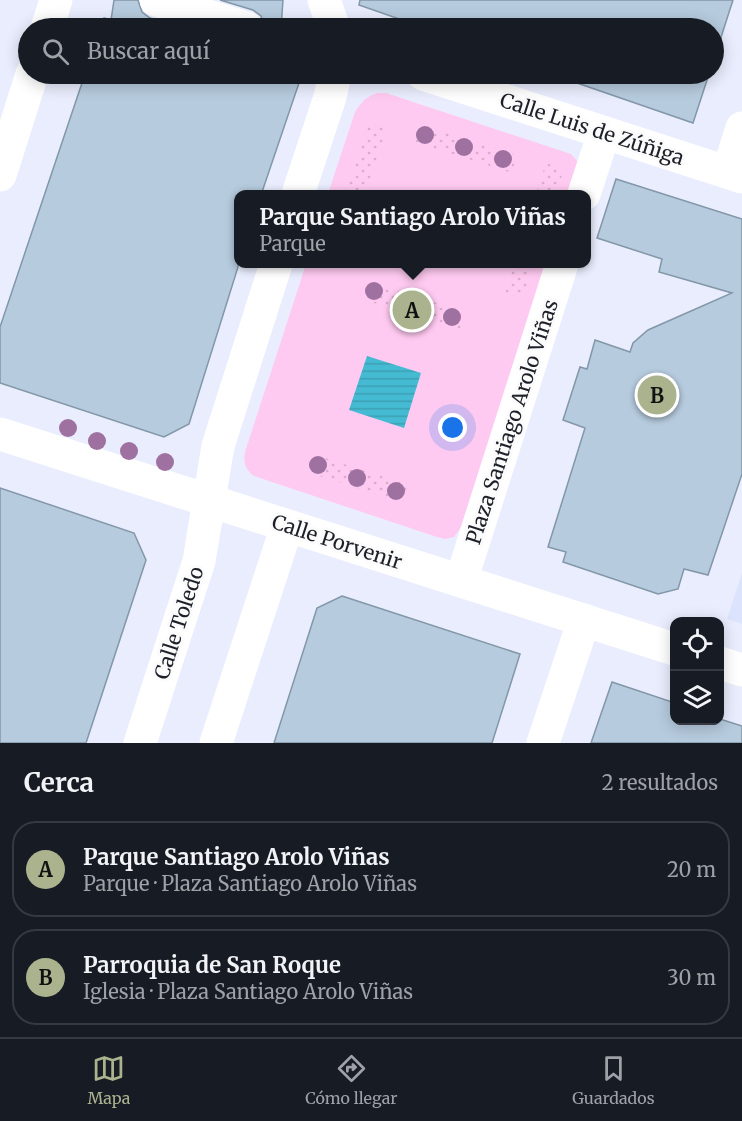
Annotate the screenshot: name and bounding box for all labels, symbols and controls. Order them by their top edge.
search box [18,18,724,84]
icon: search [39,35,72,68]
text: Buscar aquí [87,37,210,65]
street label: Calle Luis de Zúñiga [497,87,688,170]
popup [234,190,591,268]
text: Parque Santiago Arolo Viñas [259,203,566,231]
text: Parque [259,231,326,256]
pin: A [392,288,432,332]
street label: Plaza Santiago Arolo Viñas [460,296,563,547]
pin: B [638,372,676,418]
your location [438,413,467,442]
street label: Calle Porvenir [269,509,405,574]
street label: Calle Toledo [149,563,209,682]
map controls [670,617,724,725]
button: locate [670,617,724,671]
button: layers [670,671,724,725]
text: Cerca [24,766,94,799]
text: 2 resultados [602,770,718,795]
text: Parque Santiago Arolo Viñas [83,843,390,871]
text: A [38,857,53,882]
text: 20 m [667,857,716,882]
text: Parque · Plaza Santiago Arolo Viñas [83,871,417,896]
text: Parroquia de San Roque [83,951,341,979]
text: B [39,965,52,990]
text: 30 m [667,965,716,990]
text: Iglesia · Plaza Santiago Arolo Viñas [83,979,413,1004]
tab: Mapa [87,1052,130,1108]
tab: Cómo llegar [305,1052,397,1108]
tab: Guardados [572,1052,655,1108]

